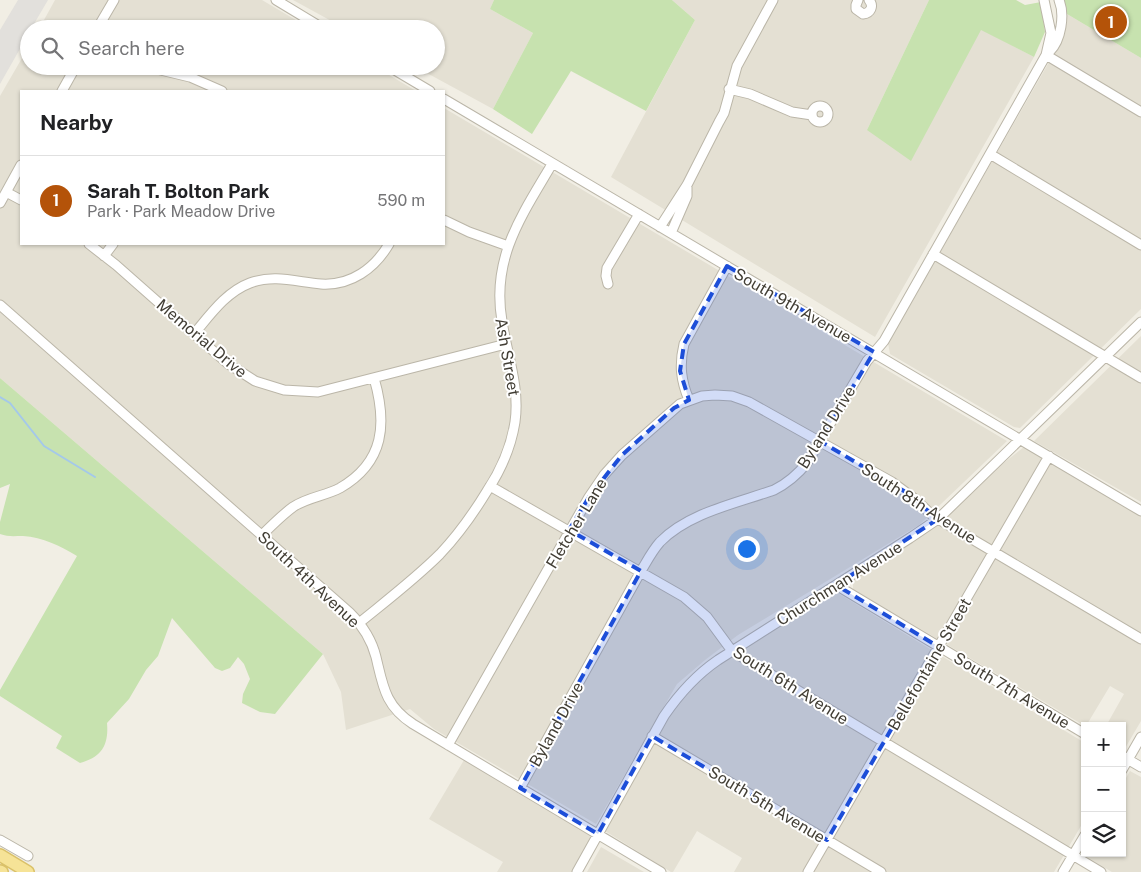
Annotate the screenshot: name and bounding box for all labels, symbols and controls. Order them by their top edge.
pin: 1 [1095,3,1127,41]
search box [20,20,445,75]
icon: search [38,34,66,62]
text: Search here [78,37,185,59]
text: Nearby [40,110,113,135]
text: Sarah T. Bolton Park [87,180,270,202]
text: 1 [53,191,59,210]
text: 590 m [377,191,425,210]
text: Park · Park Meadow Drive [87,202,275,221]
street label: South 9th Avenue [731,264,855,347]
street label: Memorial Drive [153,295,251,382]
street label: Ash Street [491,317,524,398]
street label: Byland Drive [794,382,859,472]
street label: South 8th Avenue [858,459,980,548]
street label: Fletcher Lane [542,475,611,572]
street label: South 4th Avenue [254,527,364,632]
your location [734,536,760,562]
street label: Churchman Avenue [773,537,905,630]
street label: Bellefontaine Street [884,595,975,734]
street label: South 6th Avenue [729,642,852,729]
street label: South 7th Avenue [950,648,1073,733]
street label: Byland Drive [525,679,587,770]
map controls [1081,722,1126,857]
button: + [1081,722,1126,767]
street label: South 5th Avenue [705,762,829,847]
button: − [1081,767,1126,812]
button: layers [1081,812,1126,857]

